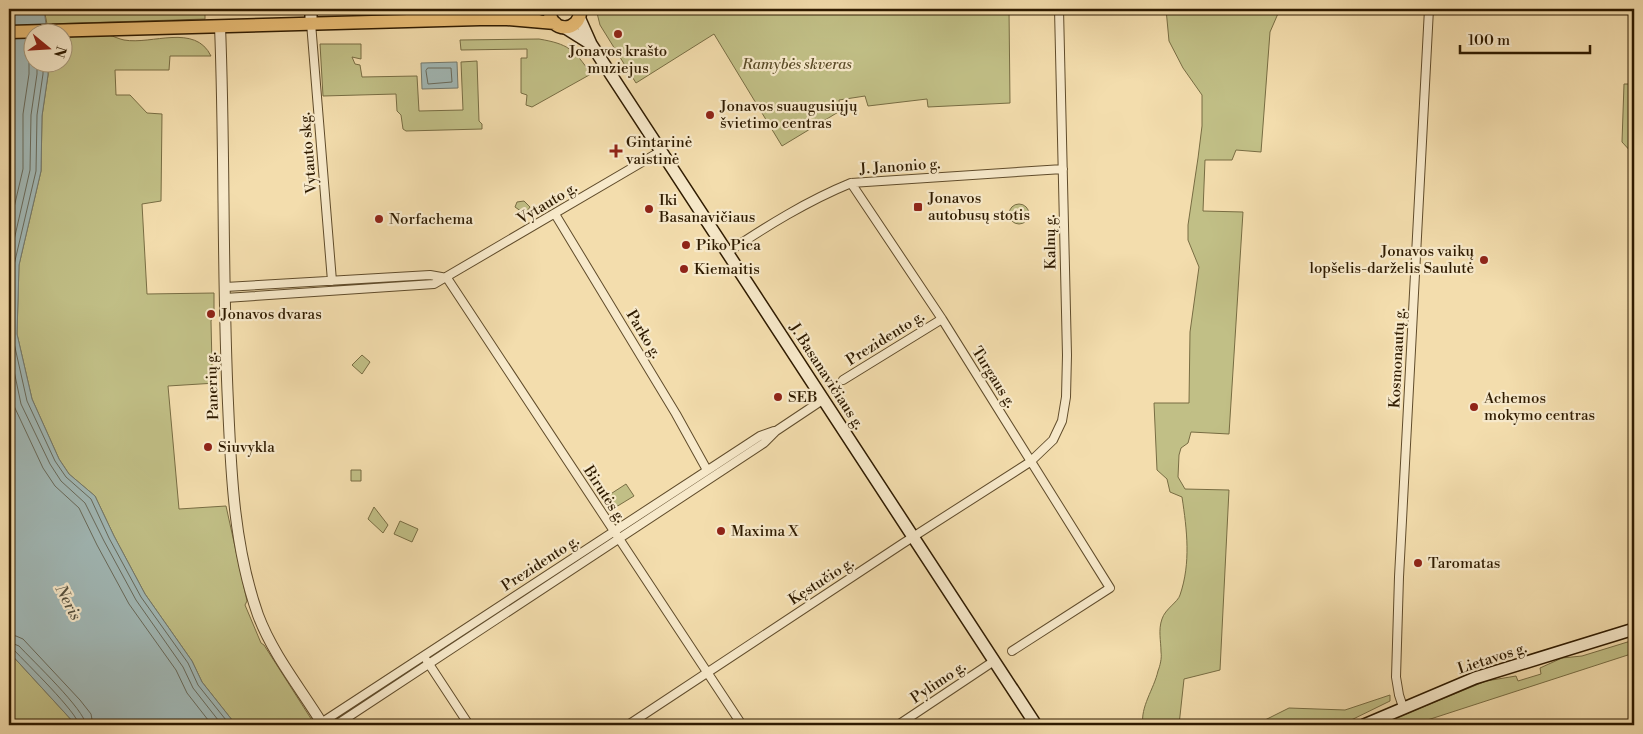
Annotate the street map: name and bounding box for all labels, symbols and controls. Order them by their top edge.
north arrow [22,22,72,72]
scale bar [1460,22,1590,54]
marker: Jonavos krašto muziejus [612,28,624,40]
text: 100 m [1468,31,1510,50]
place label: Jonavos krašto muziejus [568,42,667,78]
text: N [49,44,70,60]
park label: Ramybės skveras [741,55,852,74]
place label: Jonavos suaugusiųjų švietimo centras [719,97,858,133]
marker: Jonavos suaugusiųjų švietimo centras [704,109,716,121]
street label: Vytauto skg. [295,111,322,196]
place label: Gintarinė vaistinė [625,133,692,169]
marker: Gintarinė vaistinė [610,145,622,157]
street label: J. Janonio g. [858,154,941,179]
street label: Vytauto g. [513,178,581,229]
place label: Jonavos autobusų stotis [927,189,1030,225]
place label: Iki Basanavičiaus [658,191,755,227]
marker: Jonavos autobusų stotis [912,201,924,213]
marker: Iki Basanavičiaus [643,203,655,215]
place label: Norfachema [389,210,473,229]
marker: Norfachema [373,213,385,225]
street label: Kalnų g. [1041,214,1060,270]
place label: Piko Pica [696,236,761,255]
marker: Piko Pica [680,239,692,251]
place label: Jonavos vaikų lopšelis-darželis Saulutė [1310,242,1474,278]
marker: Jonavos vaikų lopšelis-darželis Saulutė [1478,254,1490,266]
place label: Kiemaitis [694,260,760,279]
marker: Kiemaitis [678,263,690,275]
place label: Jonavos dvaras [220,305,322,324]
street label: Parko g. [622,306,665,362]
street label: Prezidento g. [842,307,928,370]
street label: Kosmonautų g. [1385,307,1410,409]
marker: Jonavos dvaras [205,308,217,320]
street label: J. Basanavičiaus g. [784,318,868,433]
street label: Turgaus g. [967,343,1020,411]
street label: Panerių g. [202,352,223,420]
place label: SEB [788,388,818,407]
place label: Achemos mokymo centras [1483,389,1595,425]
marker: SEB [772,391,784,403]
marker: Achemos mokymo centras [1468,401,1480,413]
place label: Siuvykla [218,438,275,457]
marker: Siuvykla [202,441,214,453]
street label: Birutės g. [579,461,630,526]
place label: Maxima X [731,522,799,541]
marker: Maxima X [715,525,727,537]
street label: Prezidento g. [498,531,583,596]
street label: Kęstučio g. [785,553,857,610]
place label: Taromatas [1428,554,1500,573]
marker: Taromatas [1412,557,1424,569]
water label: Neris [50,580,86,624]
street label: Lietavos g. [1455,638,1529,679]
street label: Pylimo g. [907,657,970,708]

